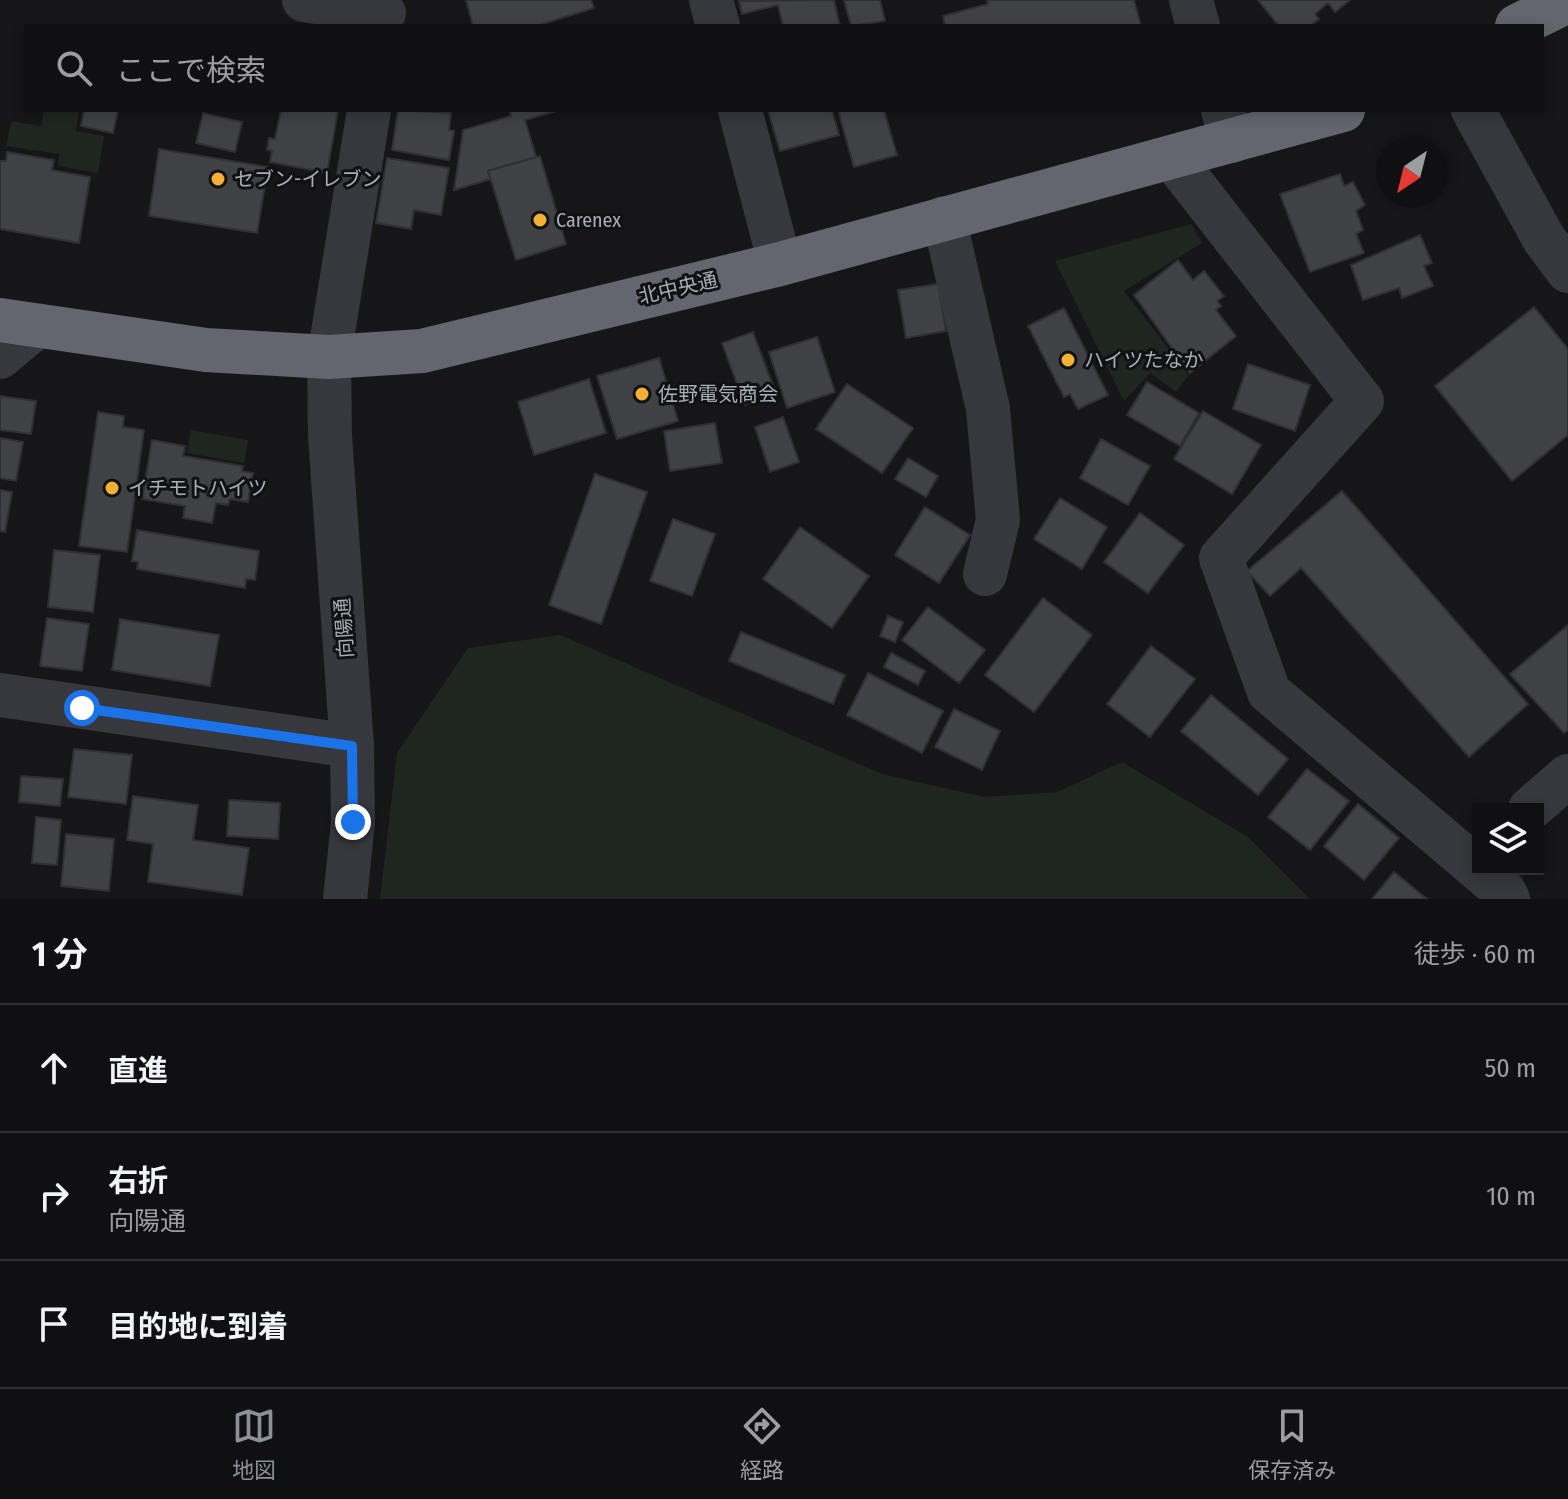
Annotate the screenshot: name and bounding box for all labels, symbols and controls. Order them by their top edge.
search box [24,24,1544,112]
icon: search [52,46,96,90]
text: ここで検索 [116,53,266,89]
north arrow [1376,136,1448,208]
place label: セブン-イレブン [234,167,381,191]
marker: セブン-イレブン [209,170,227,188]
place label: Carenex [556,208,621,232]
marker: Carenex [531,211,549,229]
street label: 北中央通 [636,267,720,309]
place label: ハイツたなか [1084,348,1204,372]
marker: ハイツたなか [1059,351,1077,369]
place label: 佐野電気商会 [658,382,778,406]
marker: 佐野電気商会 [633,385,651,403]
place label: イチモトハイツ [128,476,268,500]
marker: イチモトハイツ [103,479,121,497]
street label: 向陽通 [330,597,358,659]
route start [64,690,100,726]
map controls [1472,803,1544,875]
button: layers [1472,803,1544,875]
route end [335,804,371,840]
text: 1 分 [32,934,87,975]
text: 徒歩 · 60 m [1414,939,1536,970]
icon: ahead [32,1046,76,1090]
text: 直進 [108,1053,168,1089]
text: 50 m [1484,1053,1536,1084]
text: 右折 [108,1163,168,1199]
icon: right [32,1174,76,1218]
text: 10 m [1486,1181,1536,1212]
text: 向陽通 [108,1206,186,1237]
icon: arrive [32,1302,76,1346]
text: 目的地に到着 [108,1309,288,1345]
tab: 地図 [232,1404,276,1484]
tab: 経路 [740,1404,784,1484]
tab: 保存済み [1248,1404,1336,1484]

